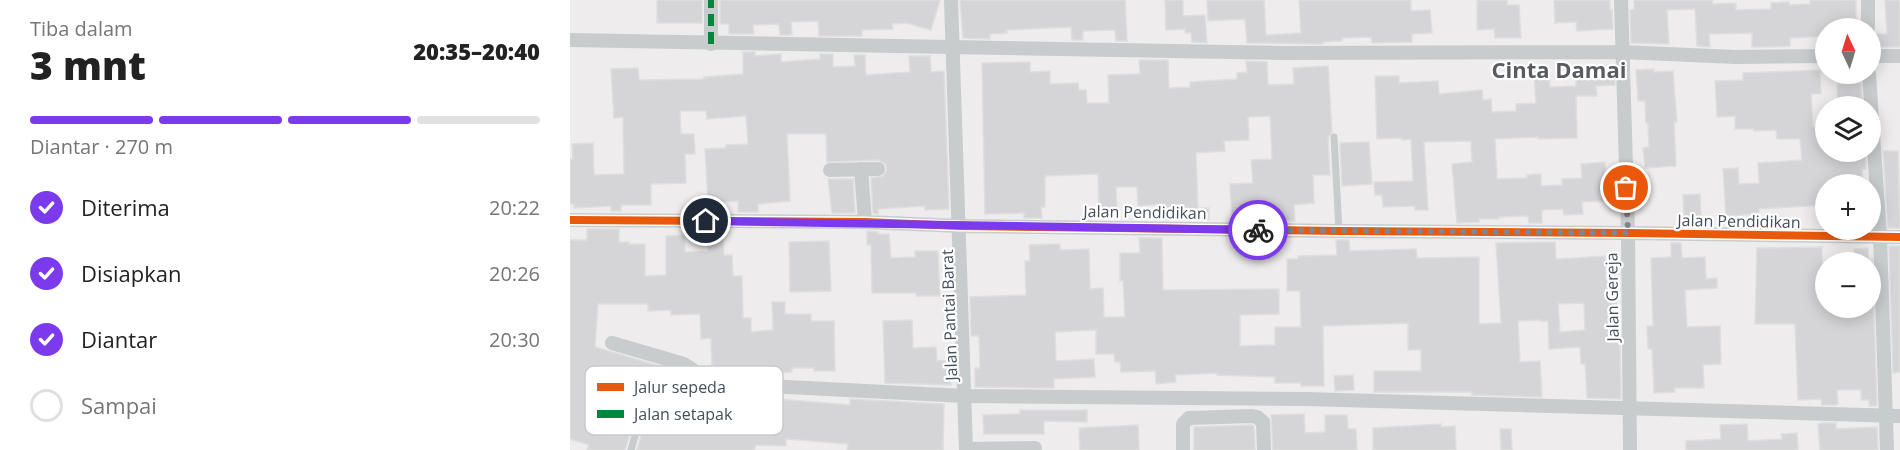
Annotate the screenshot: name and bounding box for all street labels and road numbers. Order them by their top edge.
street label: Jalan Pendidikan [1081,200,1207,224]
street label: Jalan Pendidikan [1675,209,1801,233]
street label: Jalan Pantai Barat [936,249,962,383]
street label: Jalan Gereja [1600,252,1624,344]

